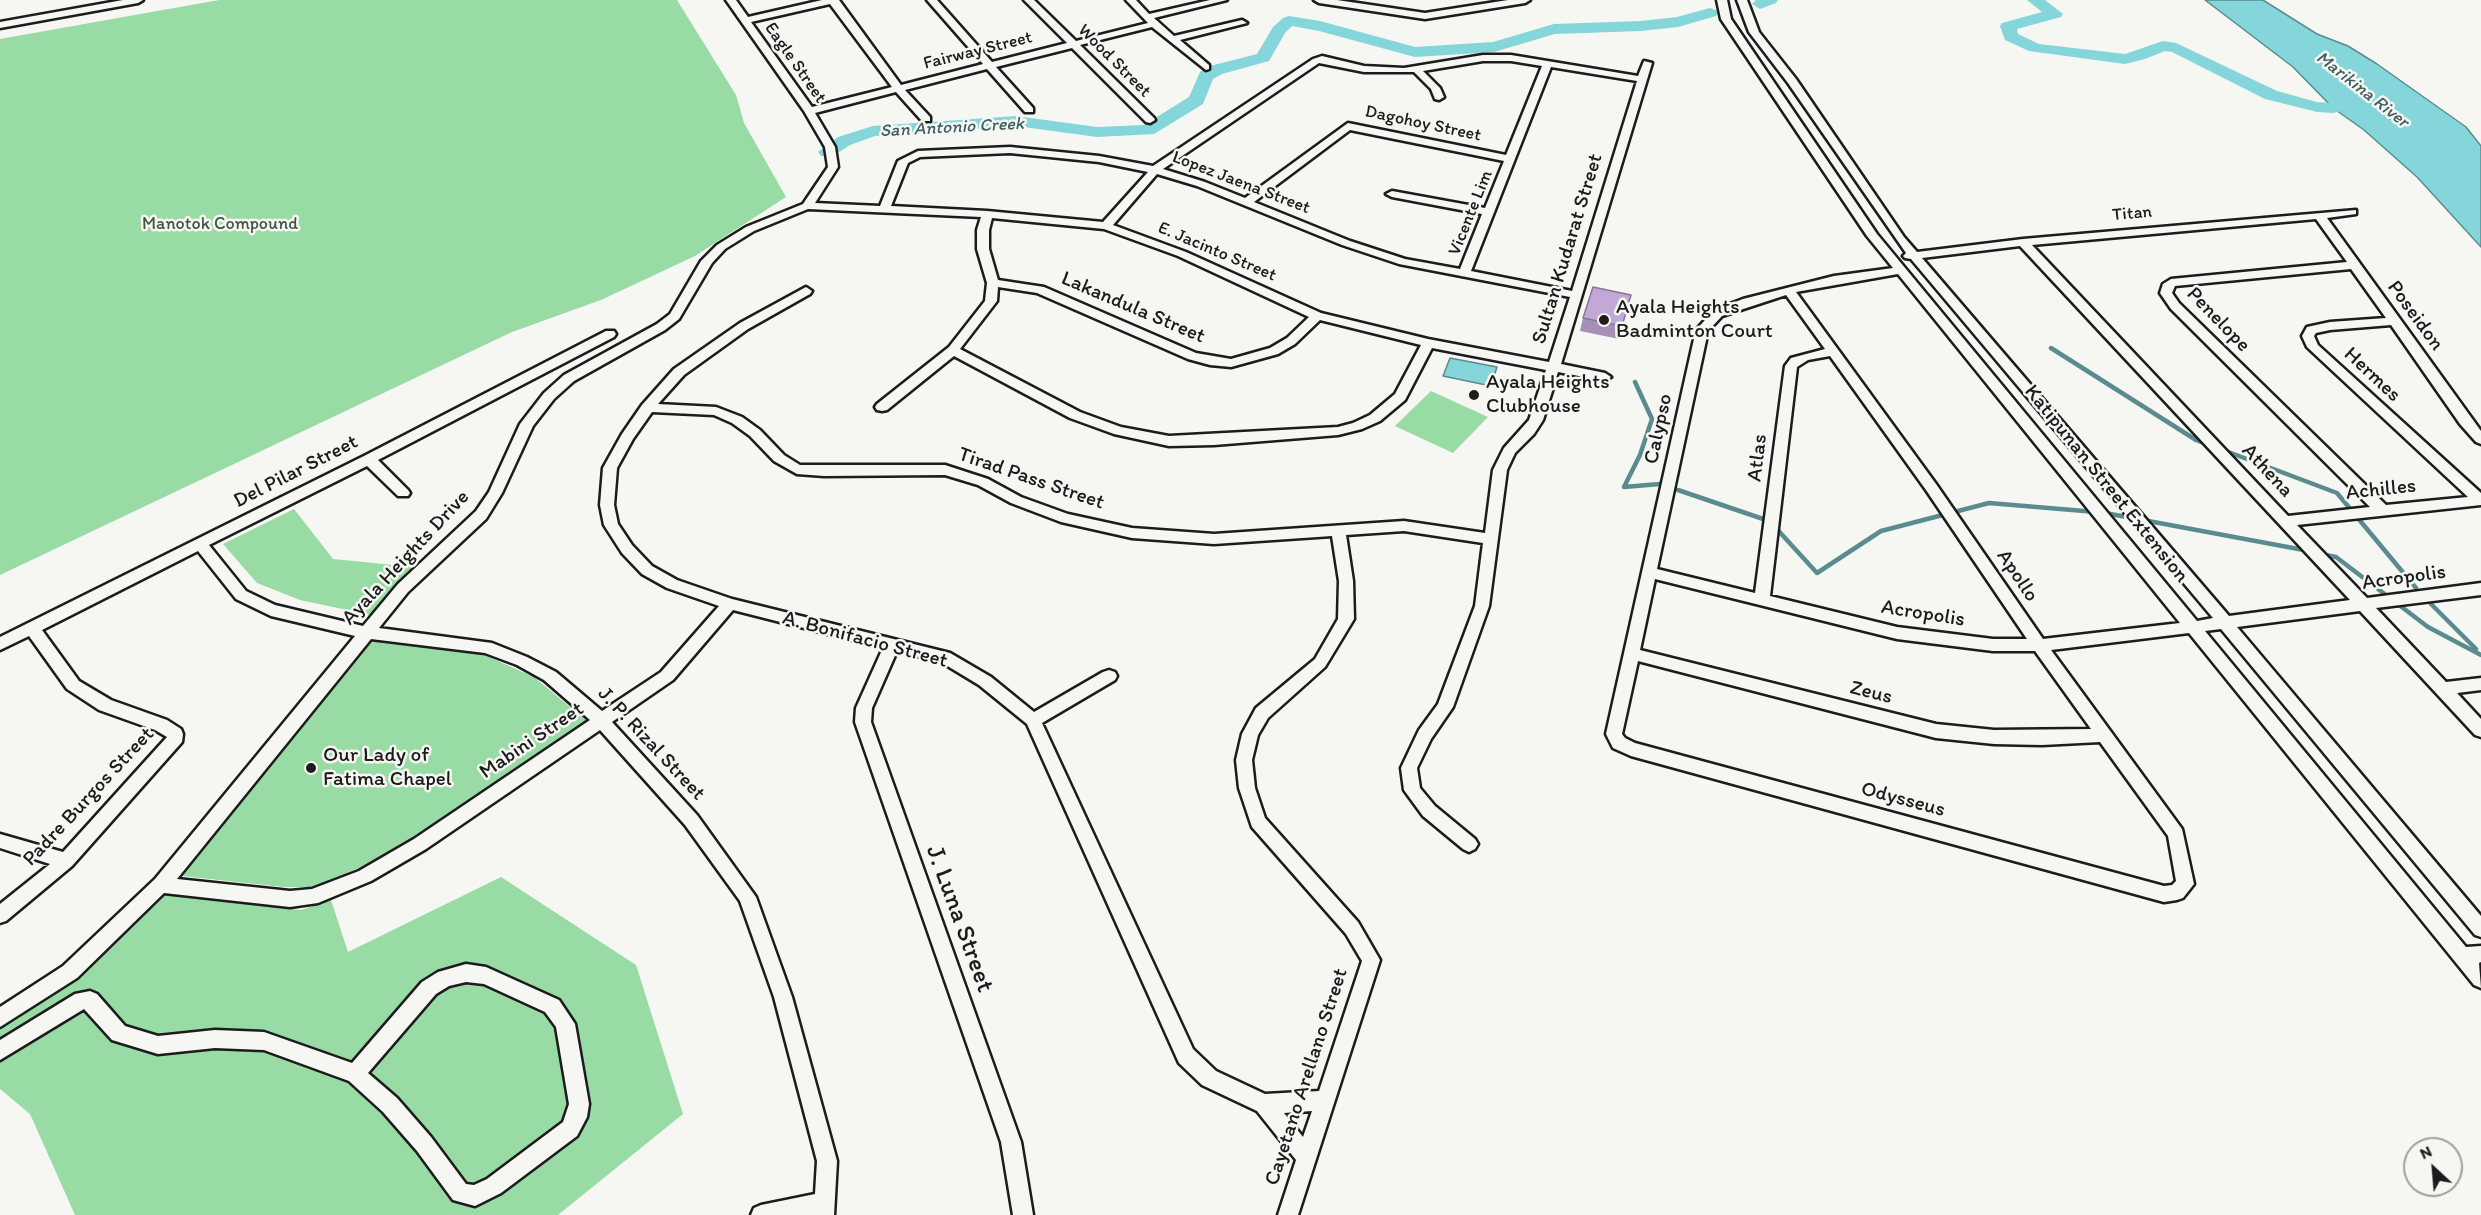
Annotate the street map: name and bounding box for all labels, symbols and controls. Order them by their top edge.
street label: Eagle Street [759,18,831,108]
street label: Wood Street [1073,20,1155,102]
street label: Fairway Street [921,27,1035,75]
water label: Marikina River [2311,47,2413,133]
street label: Dagohoy Street [1363,101,1483,147]
water label: San Antonio Creek [879,113,1025,143]
street label: Lopez Jaena Street [1169,147,1313,219]
street label: Sultan Kudarat Street [1527,151,1609,347]
street label: Vicente Lim [1444,167,1498,259]
street label: Titan [2111,202,2153,226]
park label: Manotok Compound [142,213,298,235]
street label: E. Jacinto Street [1155,217,1279,287]
street label: Lakandula Street [1057,266,1209,350]
street label: Poseidon [2381,276,2449,356]
street label: Penelope [2181,282,2255,358]
place label: Ayala Heights Badminton Court [1616,295,1773,345]
marker: Ayala Heights Badminton Court [1597,313,1611,327]
street label: Hermes [2338,342,2406,408]
place label: Ayala Heights Clubhouse [1486,370,1610,420]
street label: Katipunan Street Extension [2018,380,2194,588]
marker: Ayala Heights Clubhouse [1467,388,1481,402]
street label: Calypso [1639,391,1679,467]
street label: Del Pilar Street [230,430,362,514]
street label: Atlas [1743,433,1773,483]
street label: Athena [2236,439,2298,503]
street label: Tirad Pass Street [955,442,1107,516]
street label: Achilles [2345,474,2417,506]
street label: Ayala Heights Drive [337,485,475,631]
street label: Apollo [1990,545,2044,607]
street label: Acropolis [2360,560,2448,596]
street label: Acropolis [1879,595,1967,633]
street label: A. Bonifacio Street [780,606,950,674]
street label: Zeus [1847,676,1895,710]
street label: J. P. Rizal Street [592,682,710,806]
street label: Mabini Street [475,697,589,785]
street label: Padre Burgos Street [18,722,160,872]
place label: Our Lady of Fatima Chapel [323,743,452,793]
marker: Our Lady of Fatima Chapel [304,761,318,775]
street label: Odysseus [1858,777,1948,823]
street label: J. Luna Street [918,841,1000,997]
street label: Cayetano Arellano Street [1260,965,1354,1189]
north arrow [2403,1137,2463,1197]
text: N [2417,1141,2435,1163]

